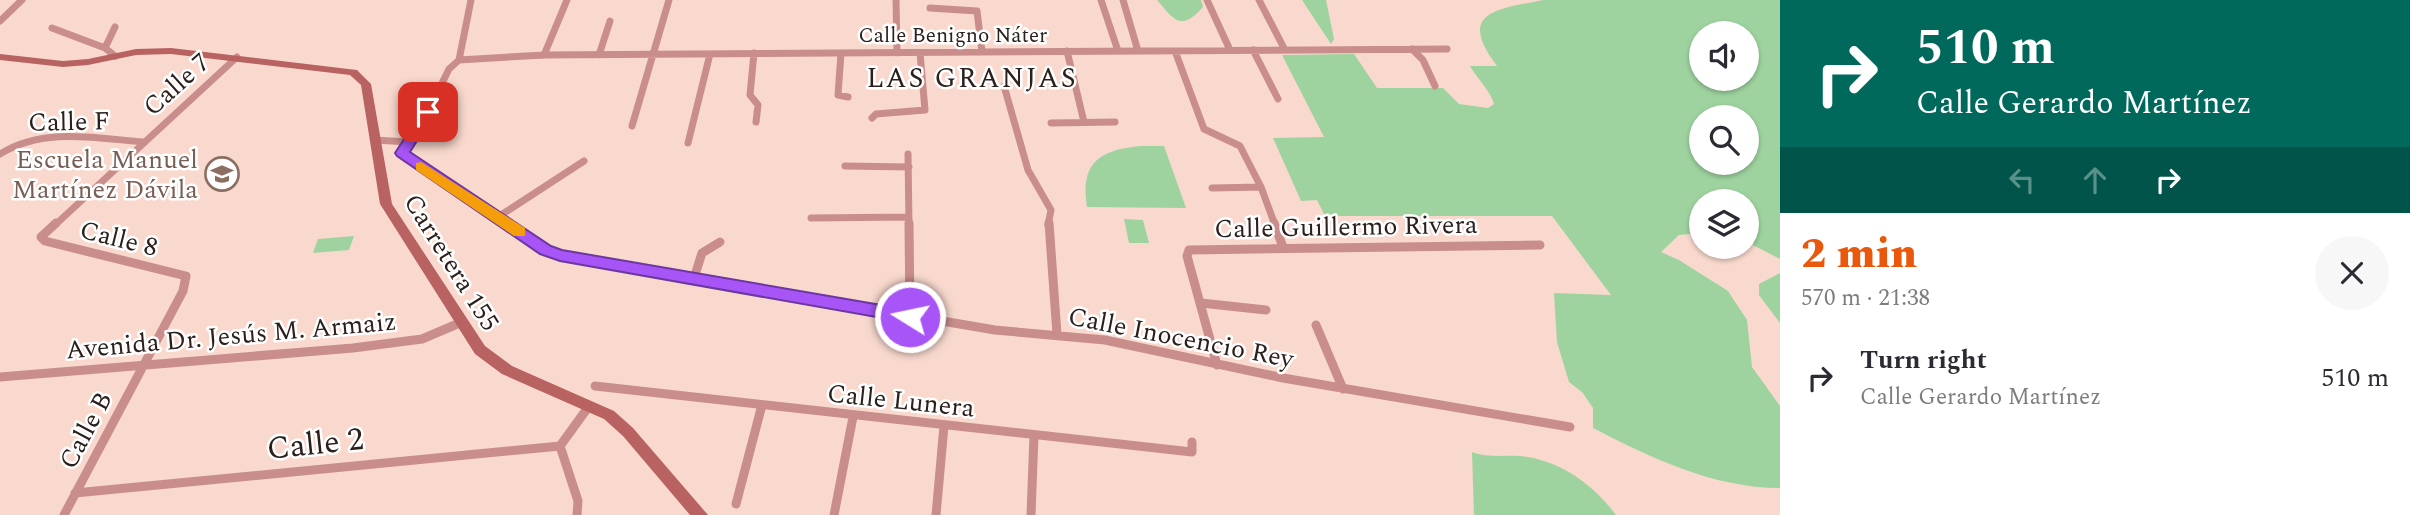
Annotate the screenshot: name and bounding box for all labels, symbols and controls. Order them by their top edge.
text: 510 m [1916,11,2055,86]
street label: Calle Benigno Náter [859,20,1047,52]
map controls [1689,21,1759,259]
button: sound [1689,21,1759,91]
icon: right [1801,28,1892,119]
street label: Calle 7 [134,44,219,126]
district label: LAS GRANJAS [866,57,1078,100]
text: Calle Gerardo Martínez [1916,79,2252,128]
pin [398,82,458,142]
icon: arrive [409,93,447,131]
street label: Calle F [28,101,110,143]
button: search [1689,105,1759,175]
place label: Escuela Manuel Martínez Dávila [12,140,198,210]
school or university icon: Escuela Manuel Martínez Dávila [203,155,241,193]
icon: left [2003,161,2041,199]
icon: ahead [2076,161,2114,199]
icon: right [2149,161,2187,199]
street label: Carretera 155 [393,186,509,339]
button: layers [1689,189,1759,259]
street label: Calle Guillermo Rivera [1214,205,1478,249]
street label: Calle 8 [76,210,162,268]
text: 2 min [1801,223,1917,286]
button: close [2315,236,2389,310]
position arrow [873,280,947,354]
text: 570 m · 21:38 [1801,281,1930,316]
street label: Calle Inocencio Rey [1065,297,1298,380]
street label: Avenida Dr. Jesús M. Armaiz [64,302,398,370]
text: Turn right [1860,340,1987,380]
text: 510 m [2321,358,2389,398]
icon: right [1801,359,1839,397]
street label: Calle Lunera [825,373,977,429]
text: Calle Gerardo Martínez [1860,380,2101,415]
street label: Calle B [49,384,123,476]
street label: Calle 2 [264,415,366,474]

